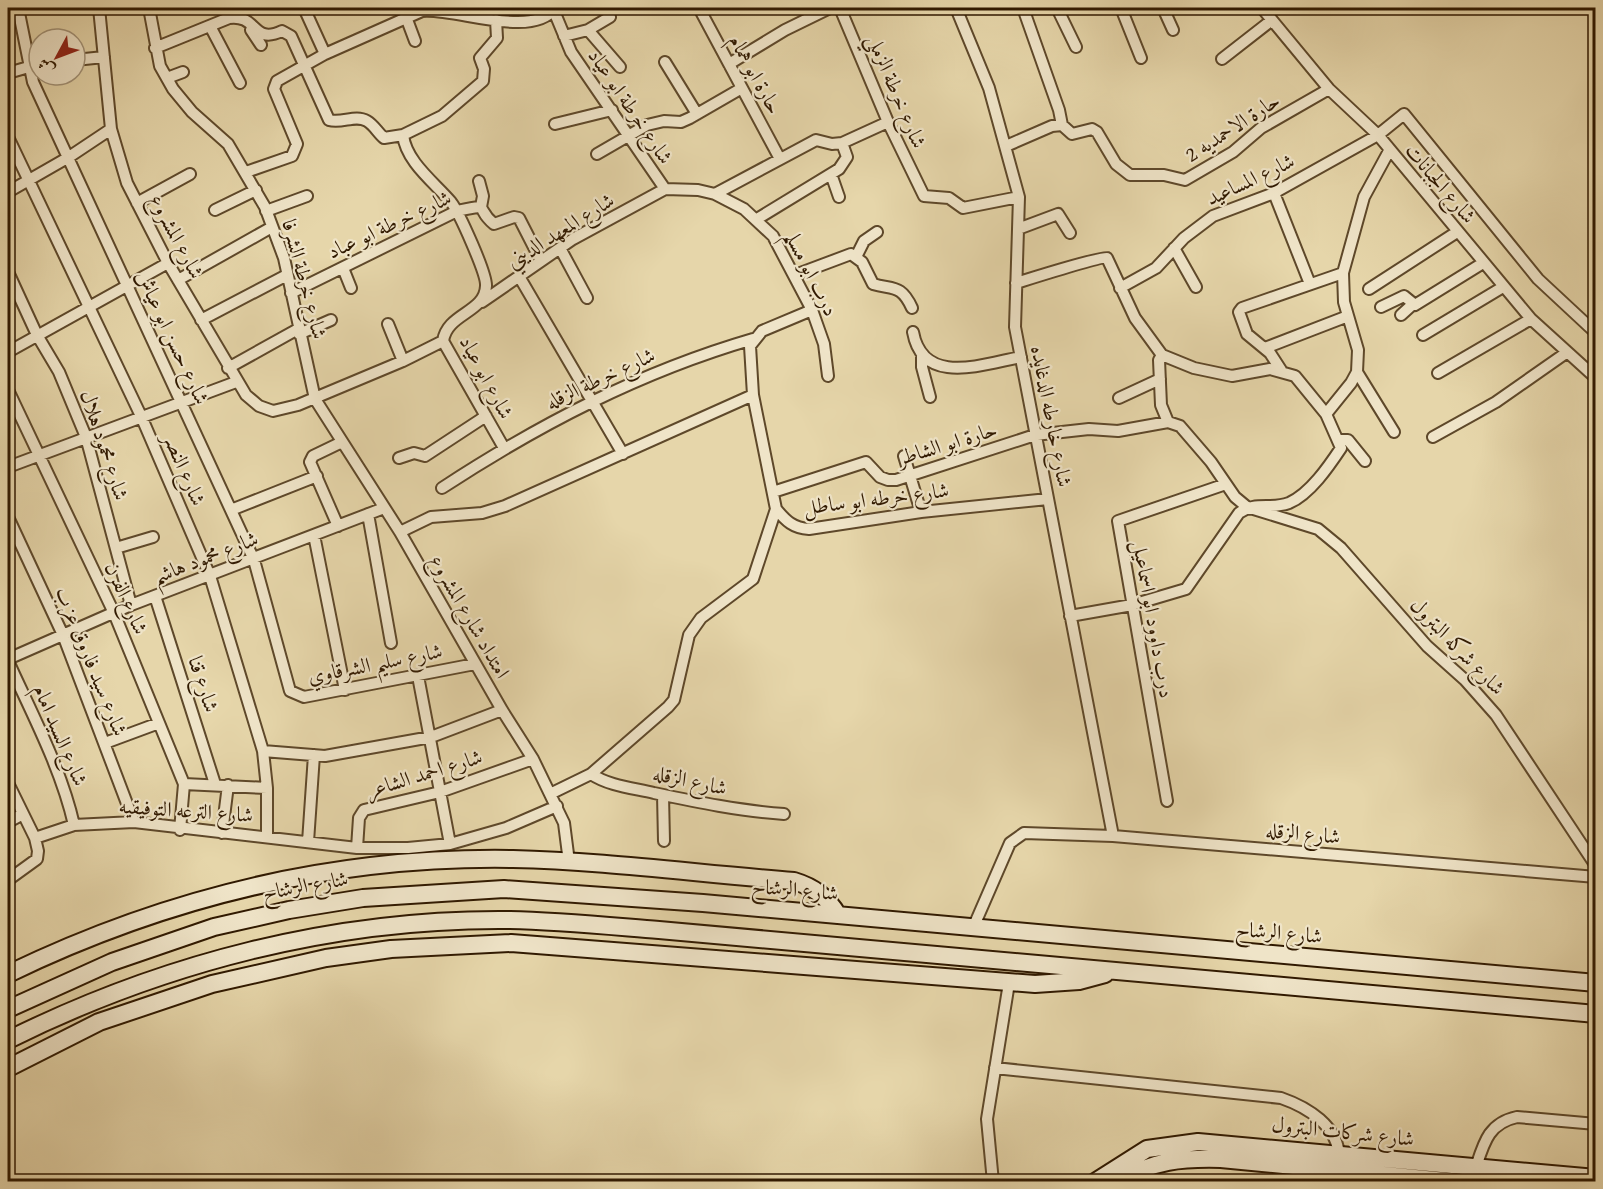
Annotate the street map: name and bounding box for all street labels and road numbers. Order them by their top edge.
street label: حارة ابو همام [719,28,791,121]
street label: شارع خرطة الزملي [854,29,935,155]
street label: شارع خرطة ابو عياد [578,42,681,172]
street label: حارة الاحمديه 2 [1178,85,1286,169]
street label: شارع الجبانات [1396,136,1484,232]
street label: شارع المساعيد [1200,145,1301,216]
street label: شارع خرطة ابو عباد [322,182,457,269]
street label: شارع المعهد الديني [500,184,622,279]
street label: شارع المشروع [139,188,212,285]
street label: شارع خرطة الشرفا [271,216,336,343]
street label: درب ابو مسلم [772,225,847,324]
street label: شارع حسن ابو عياش [125,265,218,411]
street label: شارع ابو عياد [449,330,522,426]
street label: شارع خرطة الزقله [540,339,661,420]
street label: شارع خارطه الدغايده [1020,343,1081,490]
street label: شارع محمود هلال [70,386,137,505]
street label: حارة ابو الشاطر [891,413,1001,473]
street label: شارع النصر [152,426,214,512]
street label: شارع خرطه ابو ساطل [801,474,951,525]
street label: شارع محمود هاشم [148,523,265,597]
street label: درب داوود ابو اسماعيل [1125,538,1183,700]
street label: امتداد شارع المشروع [419,548,518,685]
street label: شارع الفرن [95,557,157,640]
street label: شارع سيد فاروق عزب [45,582,136,742]
street label: شارع شركه البترول [1401,590,1513,704]
street label: شارع سليم الشرقاوي [305,635,446,697]
street label: شارع قنا [178,652,228,717]
street label: شارع السيد امام [23,679,96,792]
street label: شارع احمد الشاعر [362,741,487,808]
street label: شارع الزقله [650,757,730,806]
street label: شارع الترعه التوفيقيه [118,790,254,833]
street label: شارع الزقله [1264,814,1342,855]
street label: شارع الرشاح [260,862,351,912]
street label: شارع الرشاح [750,870,840,912]
street label: شارع الرشاح [1234,913,1324,955]
street label: شارع شركات البترول [1270,1108,1416,1157]

